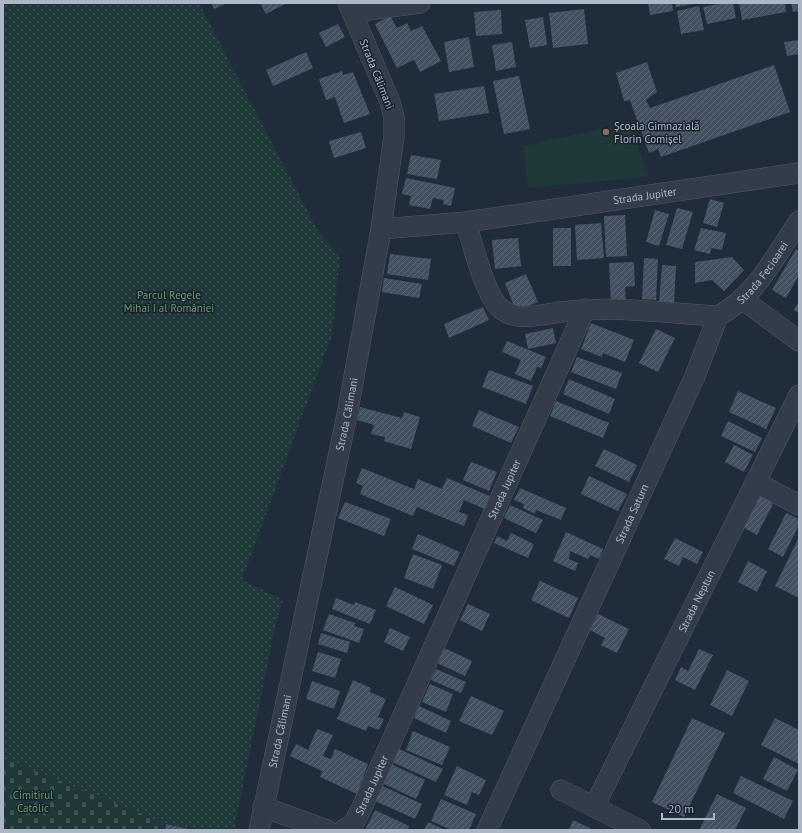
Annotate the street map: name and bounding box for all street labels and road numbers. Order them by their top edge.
street label: Strada Călimani [357,37,397,111]
street label: Strada Jupiter [612,184,678,207]
street label: Strada Fecioarei [734,238,791,307]
street label: Strada Călimani [333,376,361,452]
street label: Strada Jupiter [485,457,524,521]
street label: Strada Saturn [612,482,652,546]
street label: Strada Neptun [675,568,718,635]
street label: Strada Călimani [265,693,295,769]
street label: Strada Jupiter [352,753,391,817]

